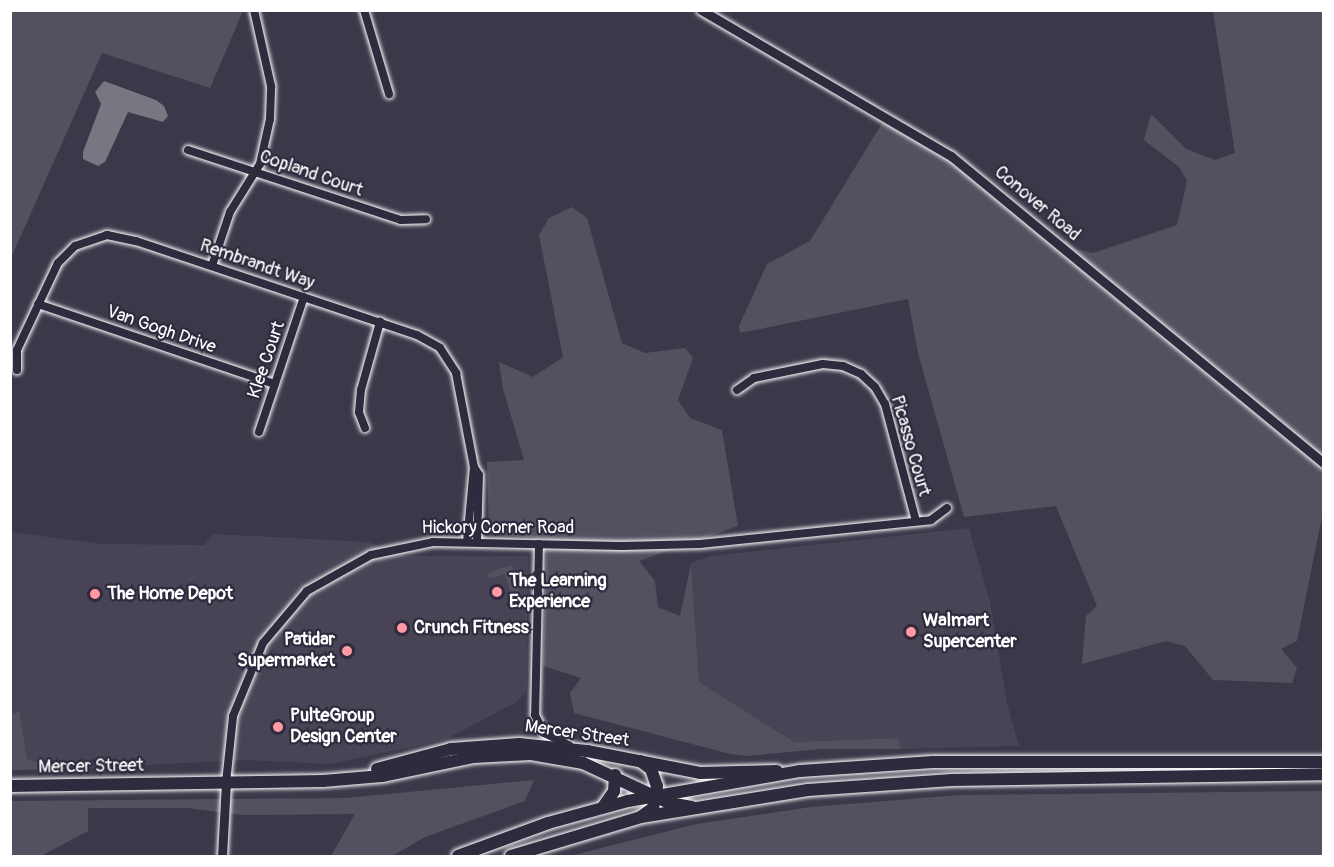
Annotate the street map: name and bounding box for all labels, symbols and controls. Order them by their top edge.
street label: Copland Court [256,146,366,202]
street label: Conover Road [990,162,1084,246]
street label: Rembrandt Way [197,235,317,295]
street label: Van Gogh Drive [103,301,219,359]
street label: Klee Court [244,319,290,401]
street label: Picasso Court [885,393,935,499]
street label: Hickory Corner Road [422,517,574,539]
place label: The Learning Experience [509,571,606,614]
place label: The Home Depot [107,583,233,605]
marker: The Learning Experience [490,585,504,599]
marker: The Home Depot [88,587,102,601]
place label: Walmart Supercenter [923,611,1017,654]
place label: Crunch Fitness [414,617,529,639]
marker: Crunch Fitness [395,621,409,635]
marker: Walmart Supercenter [904,625,918,639]
place label: Patidar Supermarket [237,630,335,672]
marker: Patidar Supermarket [340,644,354,658]
place label: PulteGroup Design Center [290,706,397,748]
street label: Mercer Street [523,716,631,752]
marker: PulteGroup Design Center [271,720,285,734]
street label: Mercer Street [38,755,144,779]

